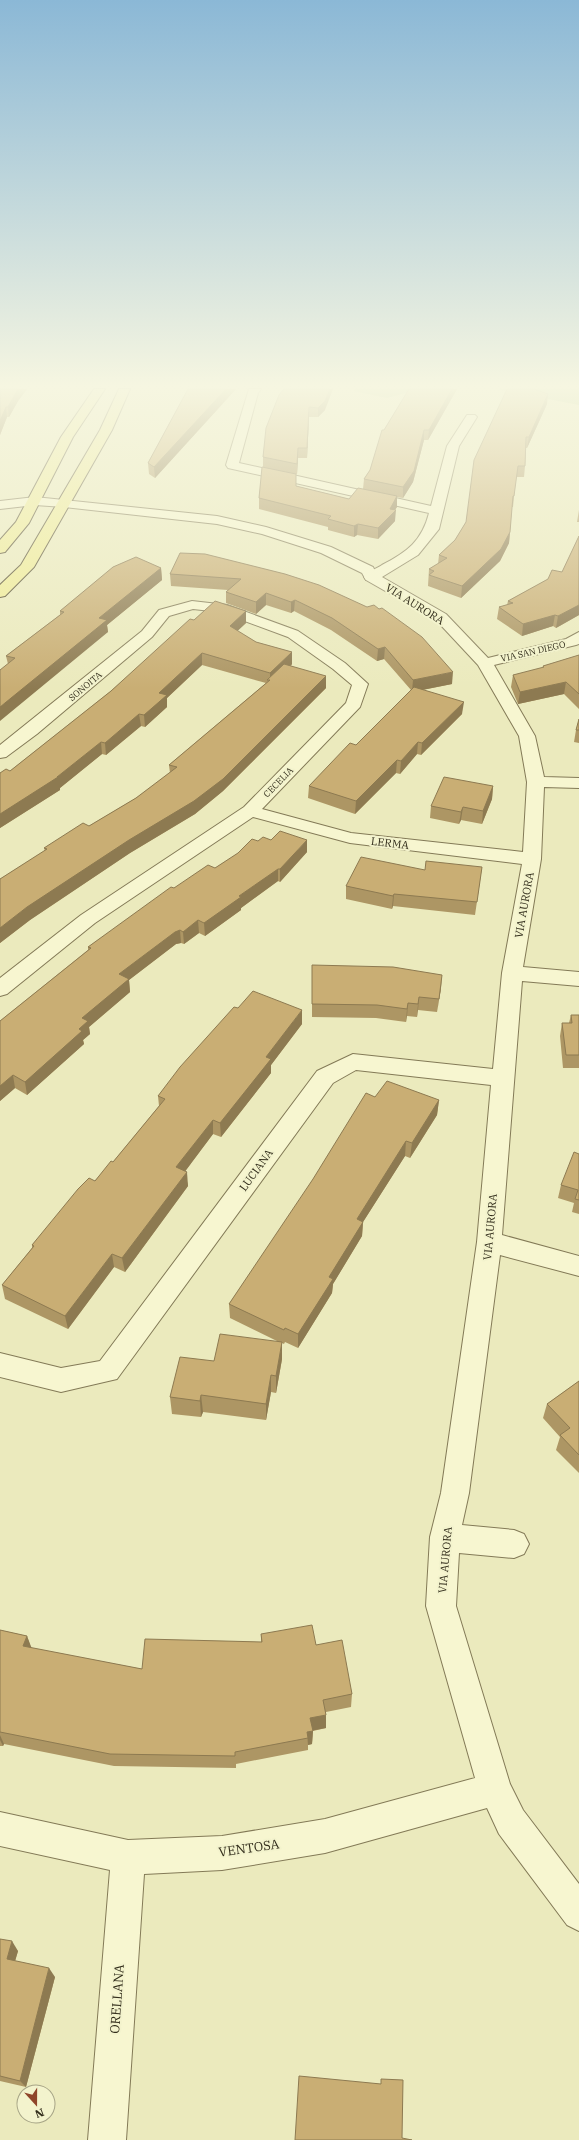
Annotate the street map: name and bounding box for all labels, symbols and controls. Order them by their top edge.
street label: VIA AURORA [383,580,447,628]
street label: VIA SAN DIEGO [500,638,566,664]
street label: SONOITA [66,668,104,703]
street label: CECELIA [261,764,296,799]
street label: LERMA [370,834,410,852]
street label: VIA AURORA [511,870,537,939]
street label: LUCIANA [236,1146,276,1194]
street label: VIA AURORA [480,1193,500,1261]
street label: VIA AURORA [435,1526,455,1594]
street label: VENTOSA [218,1835,281,1861]
street label: ORELLANA [106,1964,128,2034]
north arrow [16,2084,56,2124]
text: N [33,2105,46,2122]

